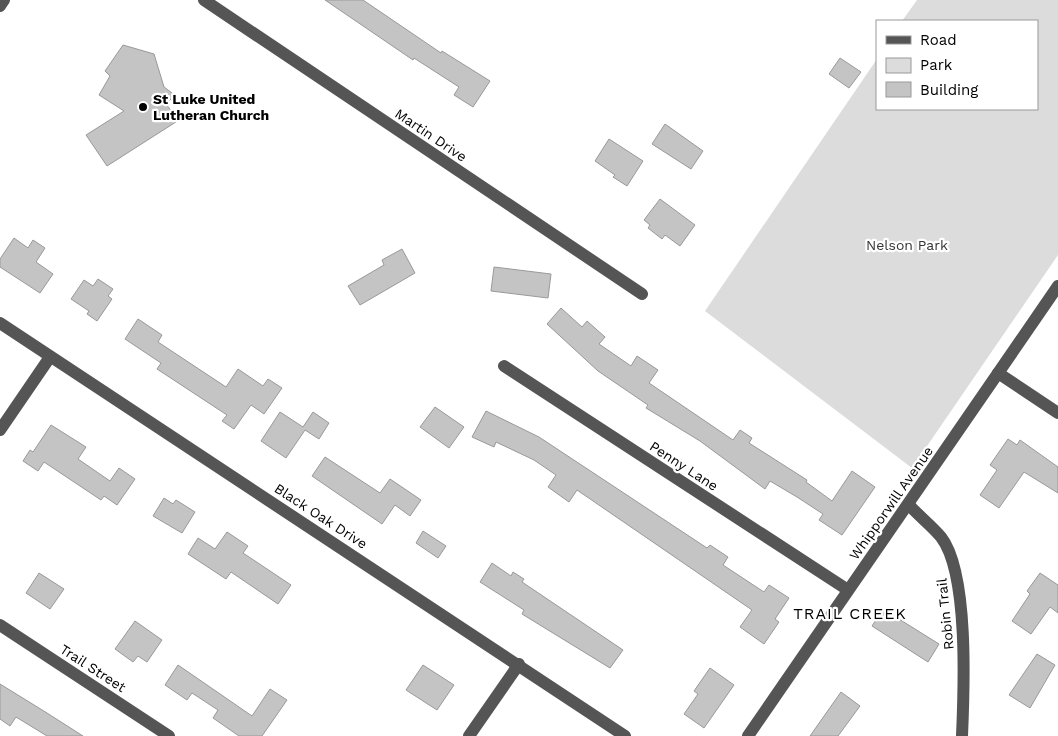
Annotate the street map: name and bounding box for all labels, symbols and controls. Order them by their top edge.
legend [876,20,1038,110]
text: Road [920,31,957,49]
text: Park [920,56,953,74]
text: Building [920,81,978,99]
place label: St Luke United Lutheran Church [153,91,269,123]
marker: St Luke United Lutheran Church [137,101,149,113]
street label: Martin Drive [392,105,470,165]
park label: Nelson Park [866,237,948,253]
street label: Penny Lane [647,438,721,494]
street label: Whipporwill Avenue [846,443,936,563]
street label: Black Oak Drive [272,480,370,552]
street label: Robin Trail [933,577,957,651]
district label: TRAIL CREEK [793,604,907,623]
street label: Trail Street [57,641,129,695]

